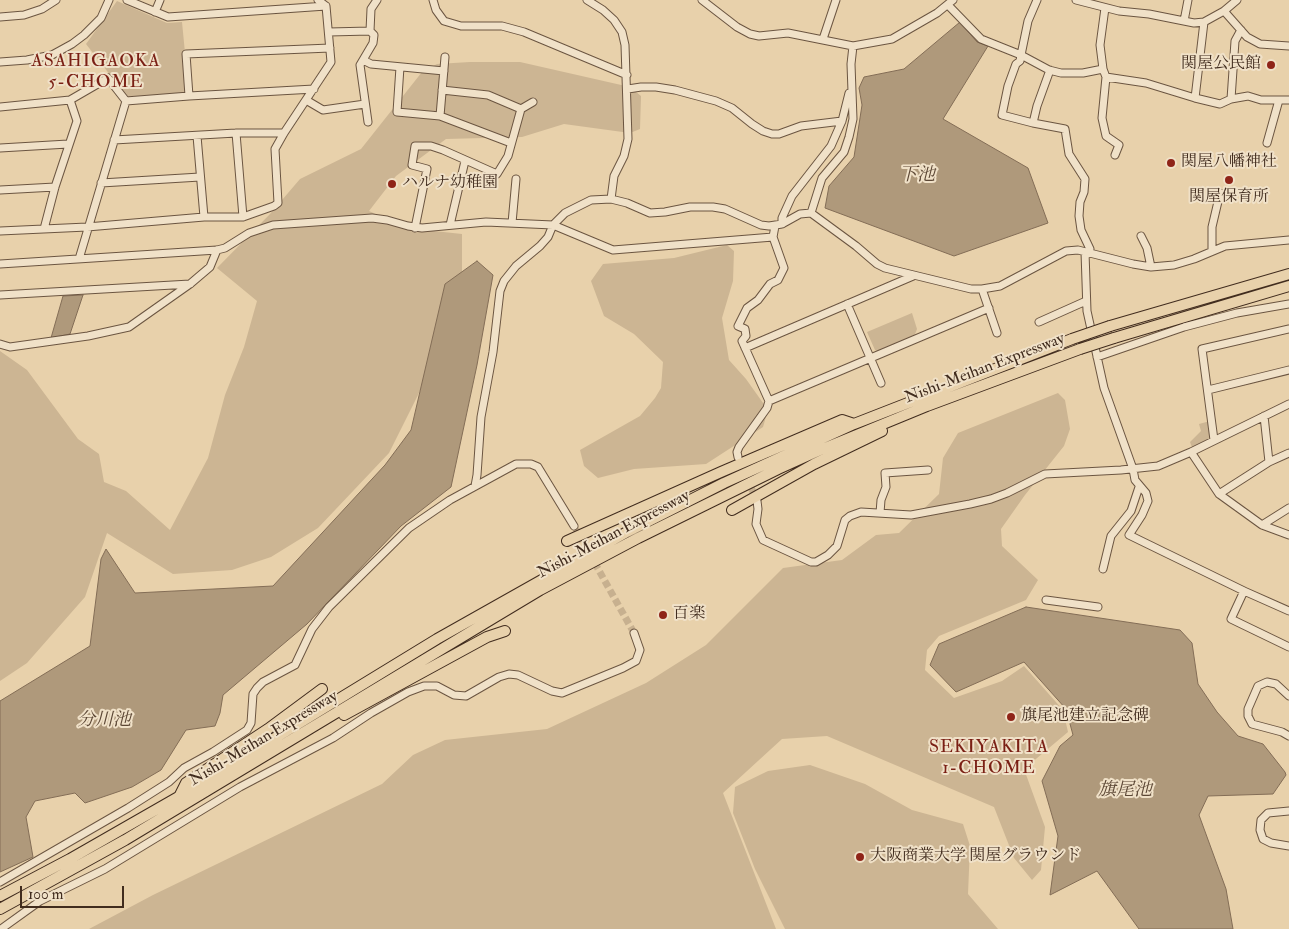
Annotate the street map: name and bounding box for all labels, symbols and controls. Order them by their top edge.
district label: ASAHIGAOKA 5-CHOME [30,51,162,94]
place label: 関屋公民館 [1181,55,1261,75]
marker: 関屋公民館 [1265,59,1277,71]
place label: 関屋八幡神社 [1181,153,1277,173]
marker: 関屋八幡神社 [1165,157,1177,169]
water label: 下池 [899,165,935,187]
place label: ハルナ幼稚園 [402,174,498,194]
marker: 関屋保育所 [1223,174,1235,186]
marker: ハルナ幼稚園 [386,178,398,190]
place label: 関屋保育所 [1189,188,1269,208]
street label: Nishi-Meihan Expressway [902,330,1068,408]
street label: Nishi-Meihan Expressway [535,487,693,583]
place label: 百楽 [673,605,705,625]
marker: 百楽 [657,609,669,621]
street label: Nishi-Meihan Expressway [186,687,342,791]
place label: 旗尾池建立記念碑 [1021,707,1149,727]
water label: 分川池 [77,710,131,732]
marker: 旗尾池建立記念碑 [1005,711,1017,723]
district label: SEKIYAKITA 1-CHOME [928,737,1050,780]
water label: 旗尾池 [1098,780,1152,802]
place label: 大阪商業大学 関屋グラウンド [870,847,1081,867]
marker: 大阪商業大学 関屋グラウンド [854,851,866,863]
scale bar [22,876,126,908]
text: 100 m [28,885,63,904]

